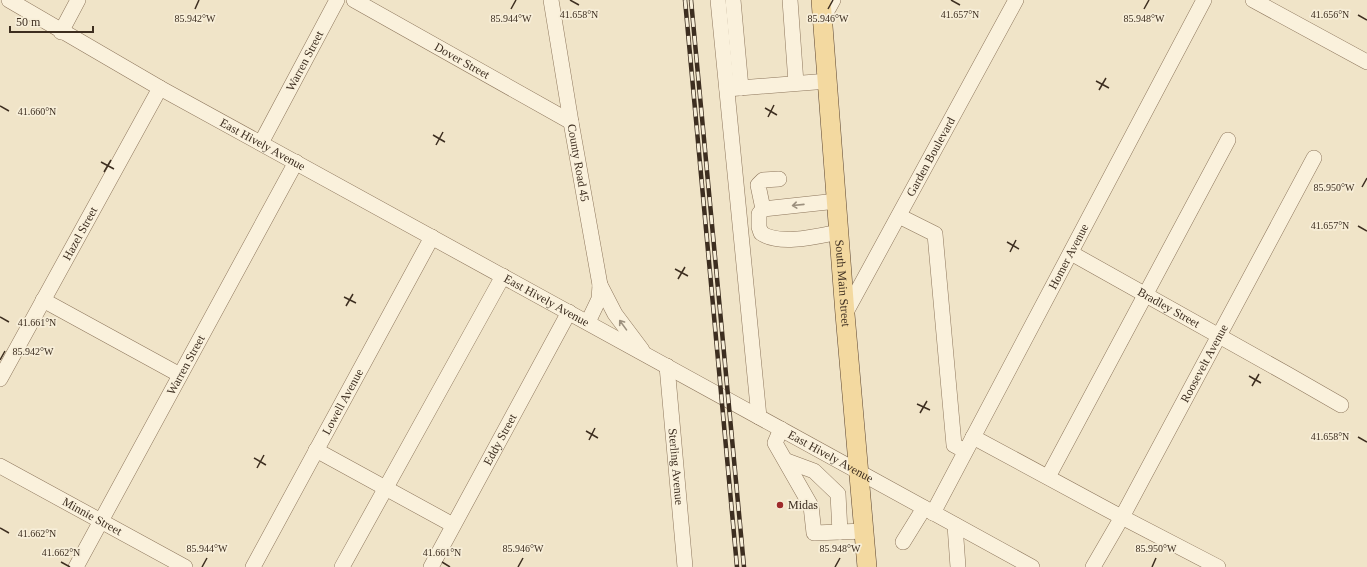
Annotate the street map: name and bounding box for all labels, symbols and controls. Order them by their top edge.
scale bar [10,8,93,34]
text: 41.658°N [560,9,598,20]
text: 41.657°N [941,9,979,20]
text: 41.656°N [1311,9,1349,20]
text: 85.942°W [175,13,216,24]
text: 85.944°W [491,13,532,24]
text: 85.946°W [808,13,849,24]
text: 85.948°W [1124,13,1165,24]
text: 50 m [16,15,41,29]
street label: Warren Street [283,28,327,93]
street label: Dover Street [432,40,493,82]
text: 41.660°N [18,106,56,117]
street label: East Hively Avenue [218,115,308,173]
street label: Garden Boulevard [903,115,958,199]
street label: County Road 45 [564,123,592,203]
text: 85.950°W [1314,182,1355,193]
one-way arrow [792,201,805,209]
street label: Hazel Street [60,204,101,263]
text: 41.657°N [1311,220,1349,231]
street label: Homer Avenue [1045,221,1091,292]
street label: South Main Street [832,239,853,328]
street label: East Hively Avenue [502,271,592,329]
street label: Bradley Street [1135,285,1203,331]
text: 41.661°N [18,317,56,328]
one-way arrow [619,319,627,330]
street label: Roosevelt Avenue [1178,322,1231,405]
street label: Warren Street [164,332,208,397]
text: 85.942°W [13,346,54,357]
street label: Lowell Avenue [319,366,366,437]
street label: Eddy Street [480,411,520,468]
street label: East Hively Avenue [786,427,876,485]
street label: Sterling Avenue [666,428,686,505]
text: 41.658°N [1311,431,1349,442]
street label: Minnie Street [60,494,125,539]
place label: Midas [788,498,818,512]
marker: Midas [775,500,785,510]
text: 41.662°N [18,528,56,539]
text: 85.944°W [187,543,228,554]
text: 85.946°W [503,543,544,554]
text: 85.948°W [820,543,861,554]
text: 85.950°W [1136,543,1177,554]
text: 41.662°N [42,547,80,558]
text: 41.661°N [423,547,461,558]

